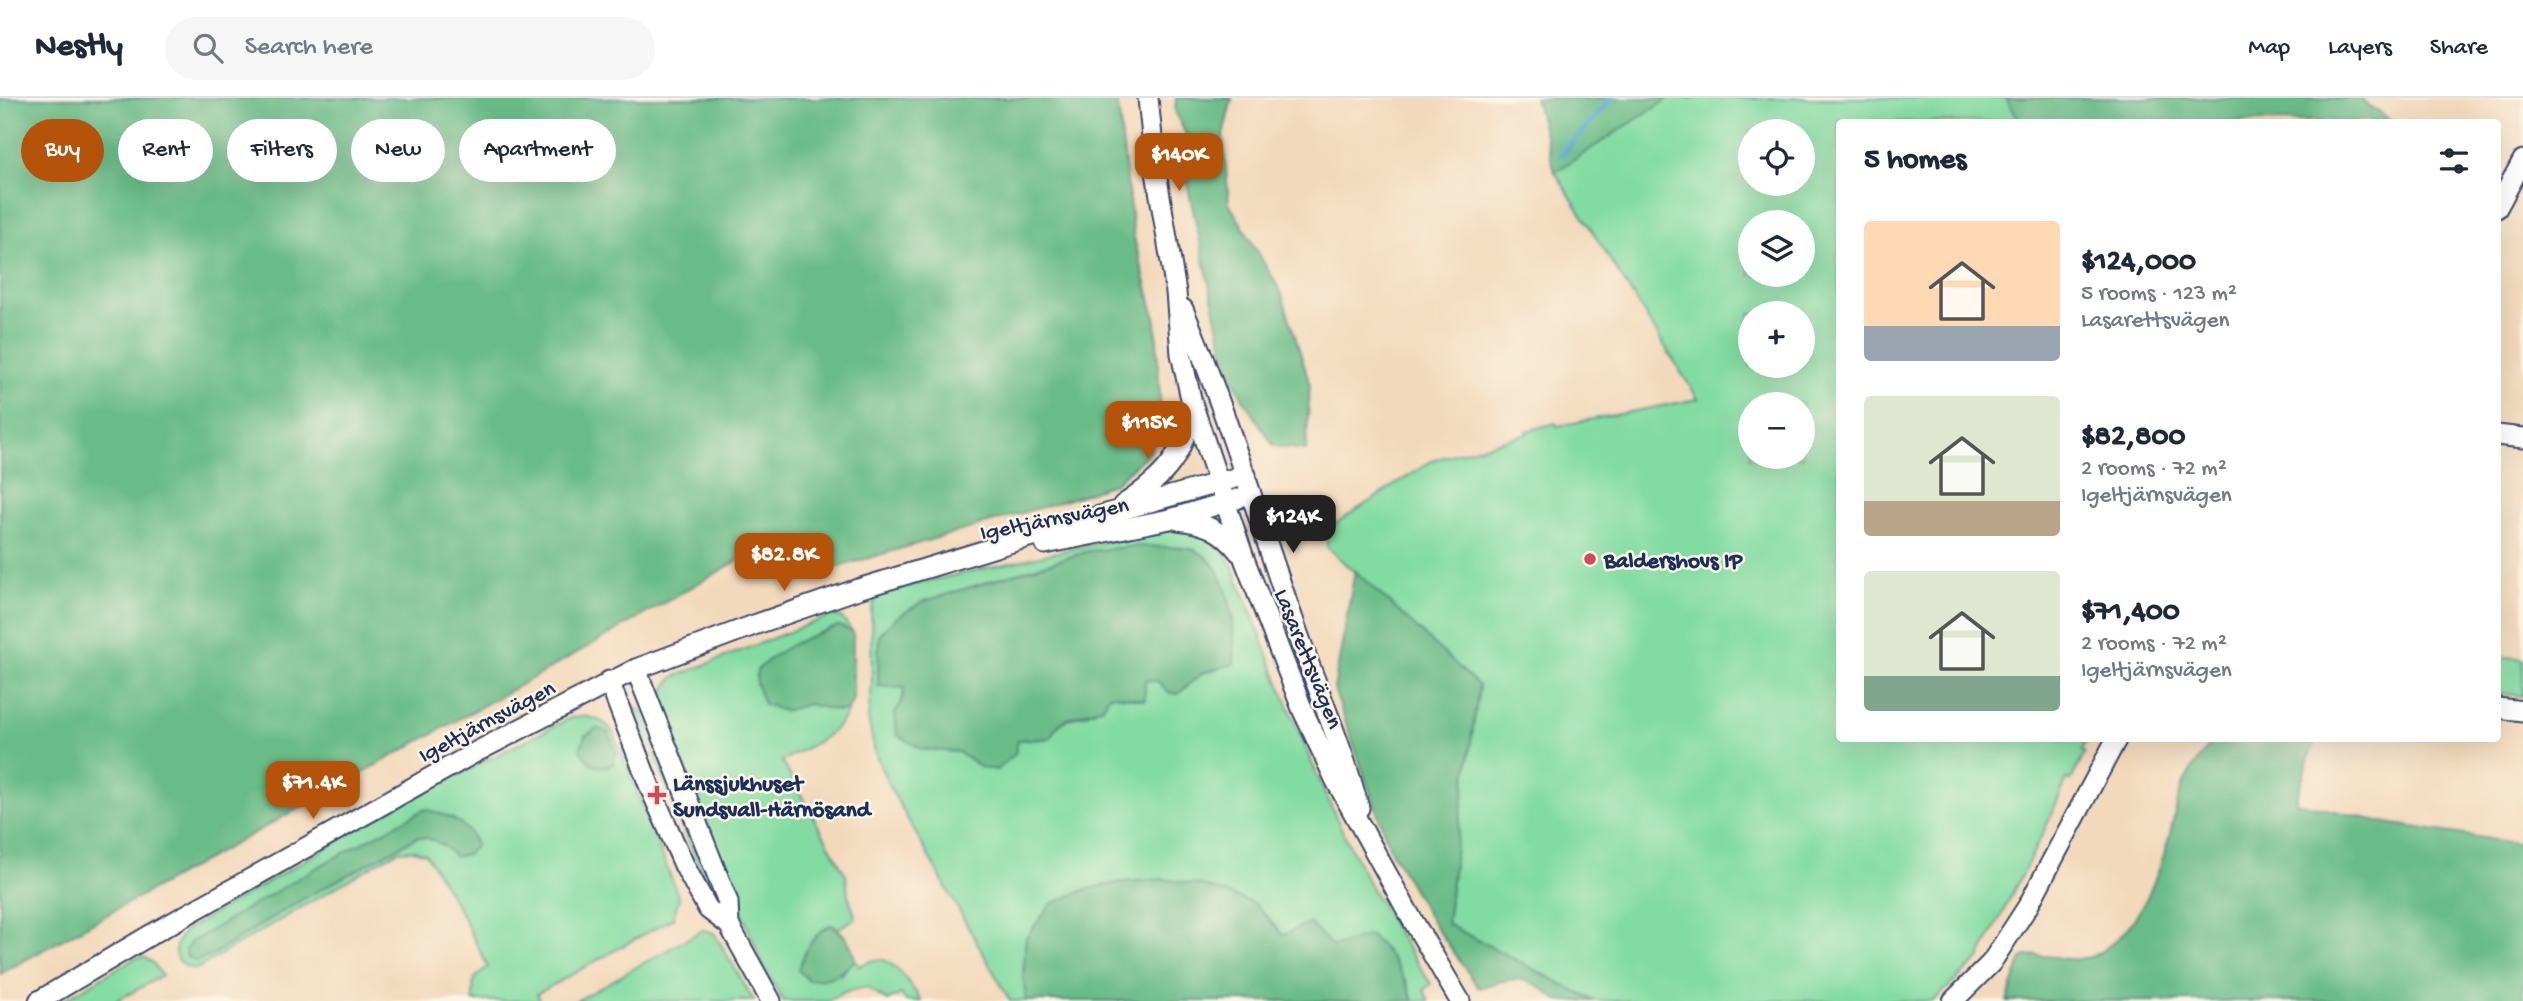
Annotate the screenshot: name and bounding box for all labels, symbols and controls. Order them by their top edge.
search box [165,17,655,80]
text: Nestly [35,29,123,67]
icon: search [189,29,227,67]
text: Search here [245,33,373,64]
text: Map [2248,34,2290,63]
text: Layers [2328,34,2392,63]
text: Share [2430,34,2488,63]
chip: Buy [21,119,104,182]
chip: Rent [118,119,213,182]
chip: Filters [227,119,337,182]
chip: New [351,119,445,182]
chip: Apartment [459,119,616,182]
map controls [1738,119,1815,469]
button: locate [1738,119,1815,196]
pin: $140K [1130,134,1228,193]
text: $140K [1151,142,1207,169]
icon: filters [2435,142,2473,180]
text: 5 homes [1864,144,1966,179]
button: layers [1738,210,1815,287]
text: $124,000 [2081,246,2196,281]
icon: home [1920,249,2004,333]
text: 5 rooms · 123 m² [2081,281,2237,308]
button: + [1738,301,1815,378]
text: Lasarettsvägen [2081,308,2229,335]
button: − [1738,392,1815,469]
pin: $115K [1099,402,1197,461]
text: $115K [1121,410,1175,437]
text: $82,800 [2081,421,2186,456]
icon: home [1920,424,2004,508]
text: 2 rooms · 72 m² [2081,456,2227,483]
text: Igeltjärnsvägen [2081,483,2232,510]
street label: Igeltjärnsvägen [978,493,1131,548]
pin: $124K [1244,496,1342,555]
text: $124K [1266,504,1320,531]
pin: $82.8K [727,533,841,593]
text: $82.8K [751,542,817,569]
place label: Baldershovs IP [1603,549,1743,576]
marker: Baldershovs IP [1582,551,1598,567]
street label: Lasarettsvägen [1266,585,1347,733]
text: $71,400 [2081,596,2180,631]
icon: home [1920,599,2004,683]
text: 2 rooms · 72 m² [2081,631,2227,658]
text: Igeltjärnsvägen [2081,658,2232,685]
street label: Igeltjärnsvägen [415,676,561,770]
pin: $71.4K [256,762,370,821]
text: $71.4K [282,770,344,797]
place label: Länssjukhuset Sundsvall-Härnösand [673,772,873,825]
marker: Länssjukhuset Sundsvall-Härnösand [647,785,667,805]

